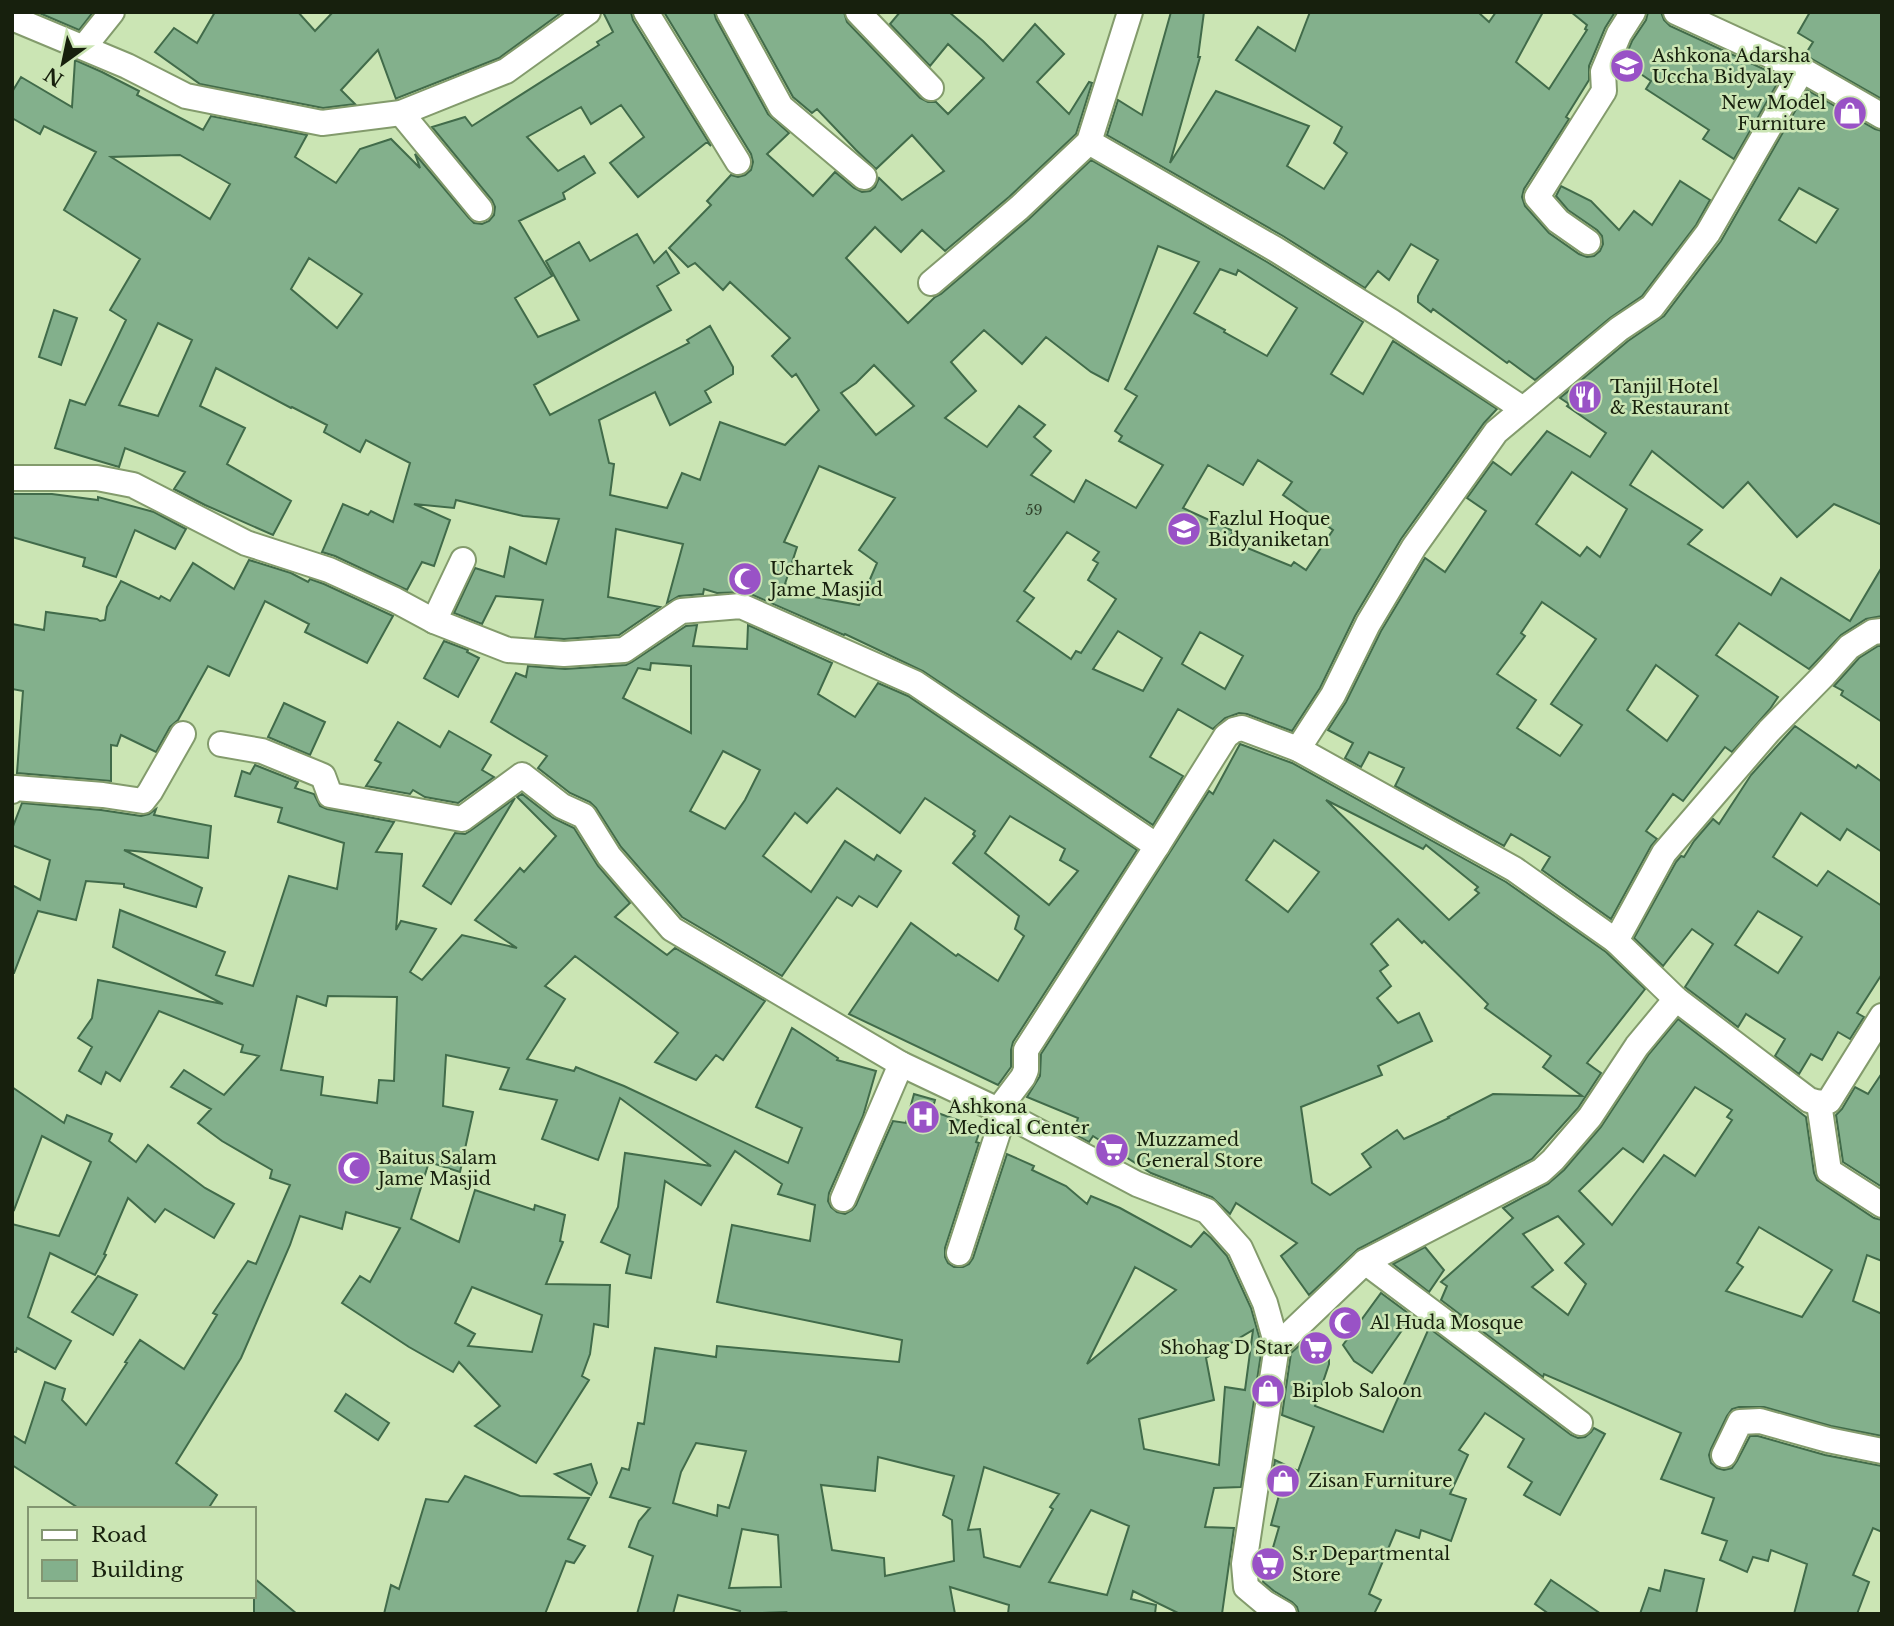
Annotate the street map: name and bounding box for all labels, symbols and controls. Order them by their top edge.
north arrow [28,28,98,98]
place label: Ashkona Adarsha Uccha Bidyalay [1651,45,1810,88]
school or university icon: Ashkona Adarsha Uccha Bidyalay [1608,47,1646,85]
text: N [40,62,68,91]
place label: New Model Furniture [1721,92,1826,135]
shop icon: New Model Furniture [1831,94,1869,132]
place label: Tanjil Hotel & Restaurant [1610,376,1730,419]
restaurant icon: Tanjil Hotel & Restaurant [1566,378,1604,416]
house number: 59 [1026,501,1042,519]
place label: Fazlul Hoque Bidyaniketan [1208,508,1330,551]
school or university icon: Fazlul Hoque Bidyaniketan [1165,510,1203,548]
place label: Uchartek Jame Masjid [768,558,883,601]
mosque icon: Uchartek Jame Masjid [726,560,764,598]
place label: Ashkona Medical Center [947,1096,1090,1139]
hospital icon: Ashkona Medical Center [904,1098,942,1136]
place label: Muzzamed General Store [1136,1129,1263,1172]
supermarket icon: Muzzamed General Store [1093,1131,1131,1169]
place label: Baitus Salam Jame Masjid [376,1147,497,1190]
mosque icon: Baitus Salam Jame Masjid [335,1149,373,1187]
mosque icon: Al Huda Mosque [1326,1304,1364,1342]
place label: Al Huda Mosque [1369,1312,1524,1334]
supermarket icon: Shohag D Star [1297,1329,1335,1367]
place label: Shohag D Star [1160,1337,1292,1359]
shop icon: Biplob Saloon [1249,1372,1287,1410]
place label: Biplob Saloon [1292,1380,1422,1402]
shop icon: Zisan Furniture [1264,1462,1302,1500]
place label: Zisan Furniture [1308,1470,1453,1492]
legend [28,1507,256,1598]
text: Road [91,1522,147,1548]
place label: S.r Departmental Store [1292,1543,1450,1586]
supermarket icon: S.r Departmental Store [1249,1545,1287,1583]
text: Building [91,1557,184,1583]

